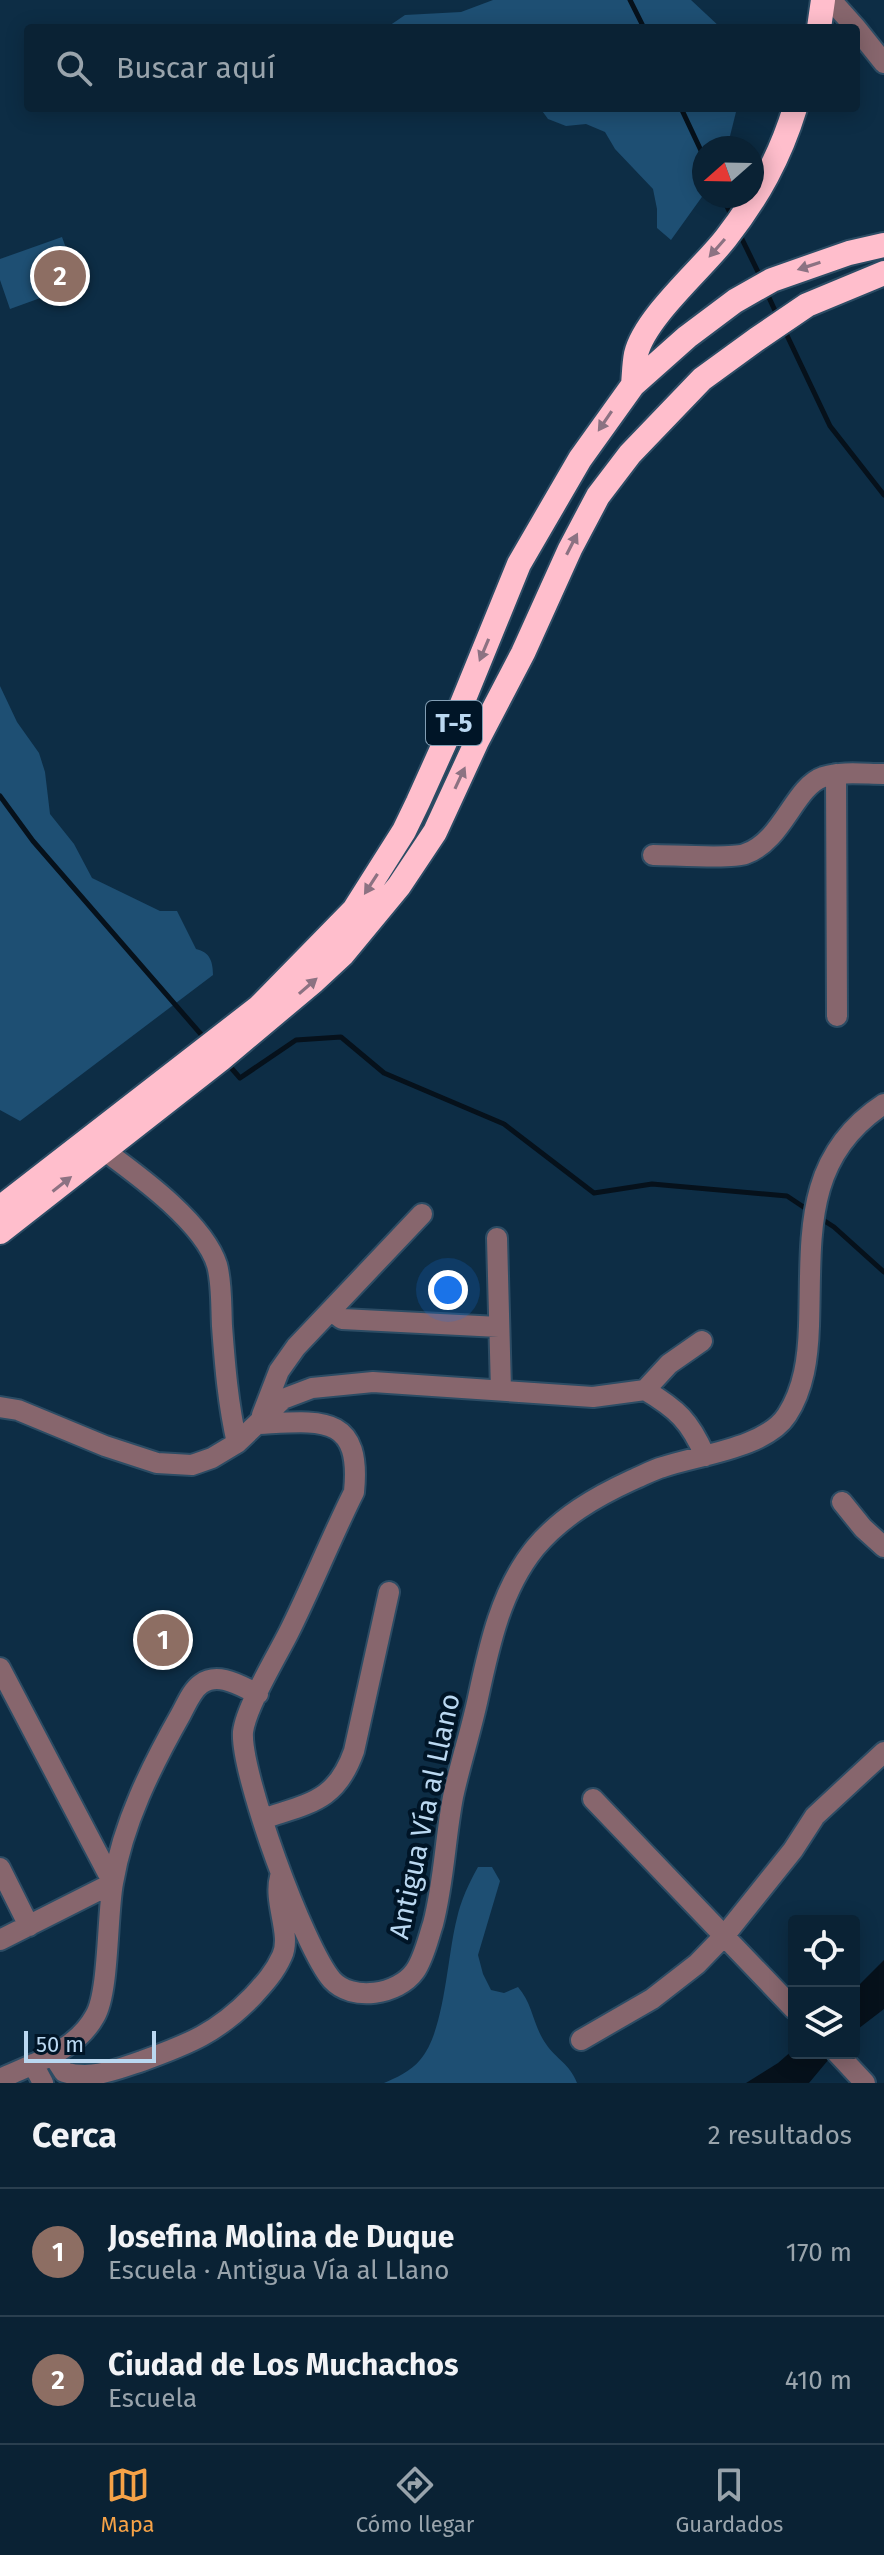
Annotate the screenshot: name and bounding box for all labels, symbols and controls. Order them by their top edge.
search box [24,24,860,112]
icon: search [52,46,96,90]
text: Buscar aquí [116,50,276,86]
north arrow [692,136,764,208]
one-way arrow [709,238,726,258]
pin: 2 [34,246,86,306]
one-way arrow [797,261,821,273]
one-way arrow [598,411,613,432]
one-way arrow [566,532,579,555]
one-way arrow [478,638,491,662]
road number: T-5 [426,701,482,745]
one-way arrow [453,766,467,790]
one-way arrow [363,873,378,894]
one-way arrow [298,978,318,995]
one-way arrow [52,1177,72,1193]
your location [428,1270,468,1310]
pin: 1 [137,1610,189,1670]
street label: Antigua Vía al Llano [382,1690,467,1942]
map controls [788,1915,860,2059]
button: locate [788,1915,860,1987]
button: layers [788,1987,860,2059]
scale bar [24,2027,156,2063]
text: 50 m [36,2031,84,2058]
text: Cerca [32,2115,117,2156]
text: 2 resultados [708,2120,852,2151]
text: Josefina Molina de Duque [108,2219,454,2255]
text: 1 [52,2237,64,2268]
text: 170 m [786,2237,852,2268]
text: Escuela · Antigua Vía al Llano [108,2255,449,2286]
text: Ciudad de Los Muchachos [108,2347,458,2383]
text: 2 [51,2365,65,2396]
text: 410 m [785,2365,852,2396]
text: Escuela [108,2383,197,2414]
tab: Mapa [101,2463,155,2538]
tab: Cómo llegar [356,2463,474,2538]
tab: Guardados [675,2463,783,2538]

